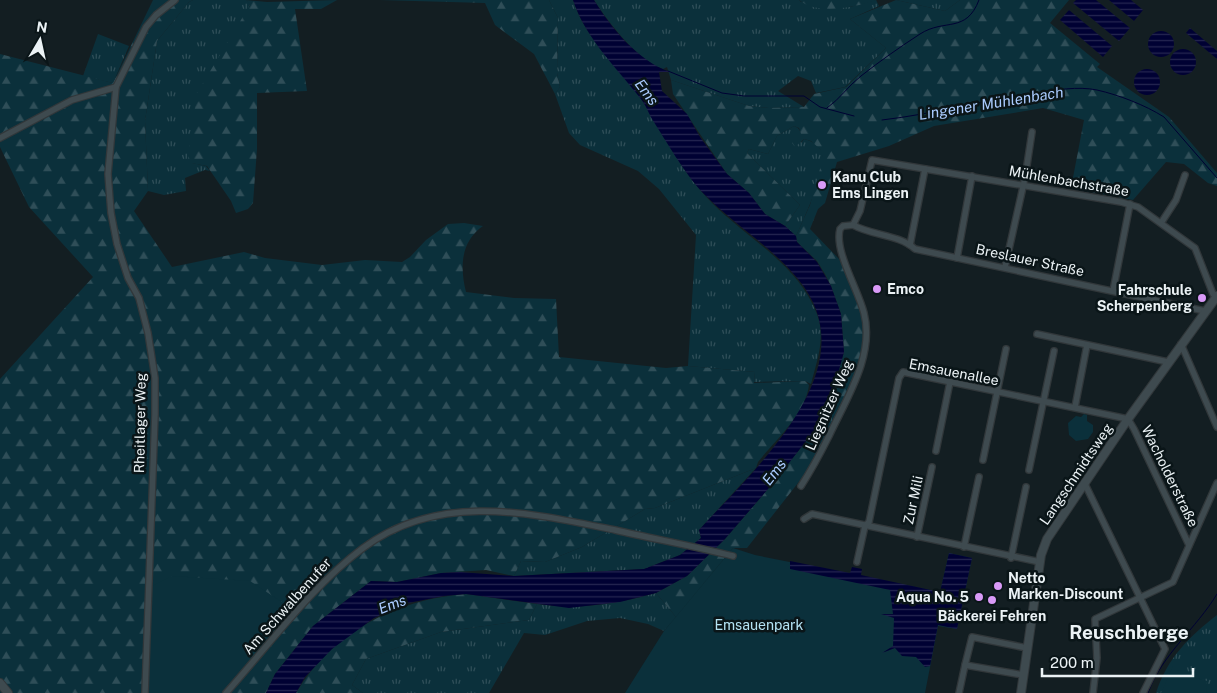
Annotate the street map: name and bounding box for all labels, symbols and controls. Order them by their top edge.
north arrow [15,15,65,65]
text: N [35,18,49,36]
water label: Ems [632,76,662,108]
water label: Lingener Mühlenbach [917,83,1065,123]
street label: Mühlenbachstraße [1008,163,1130,199]
place label: Kanu Club Ems Lingen [832,169,909,201]
marker: Kanu Club Ems Lingen [816,179,828,191]
street label: Breslauer Straße [974,241,1086,279]
place label: Emco [887,281,924,297]
place label: Fahrschule Scherpenberg [1097,282,1192,314]
marker: Emco [871,283,883,295]
marker: Fahrschule Scherpenberg [1196,292,1208,304]
street label: Emsauenallee [908,355,1000,389]
street label: Liegnitzer Weg [802,357,856,453]
street label: Rheitlager Weg [131,372,149,473]
street label: Langschmidtsweg [1036,420,1116,528]
street label: Wacholderstraße [1138,423,1202,529]
water label: Ems [759,456,789,488]
street label: Zur Mili [900,474,926,526]
street label: Am Schwalbenufer [240,554,334,658]
place label: Netto Marken-Discount [1008,570,1123,602]
marker: Netto Marken-Discount [992,580,1004,592]
place label: Aqua No. 5 [896,589,969,605]
water label: Ems [376,591,408,617]
marker: Aqua No. 5 [973,591,985,603]
marker: Bäckerei Fehren [986,594,998,606]
place label: Bäckerei Fehren [938,608,1046,624]
park label: Emsauenpark [715,617,804,633]
district label: Reuschberge [1069,621,1189,643]
scale bar [1042,646,1193,678]
text: 200 m [1050,654,1094,671]

